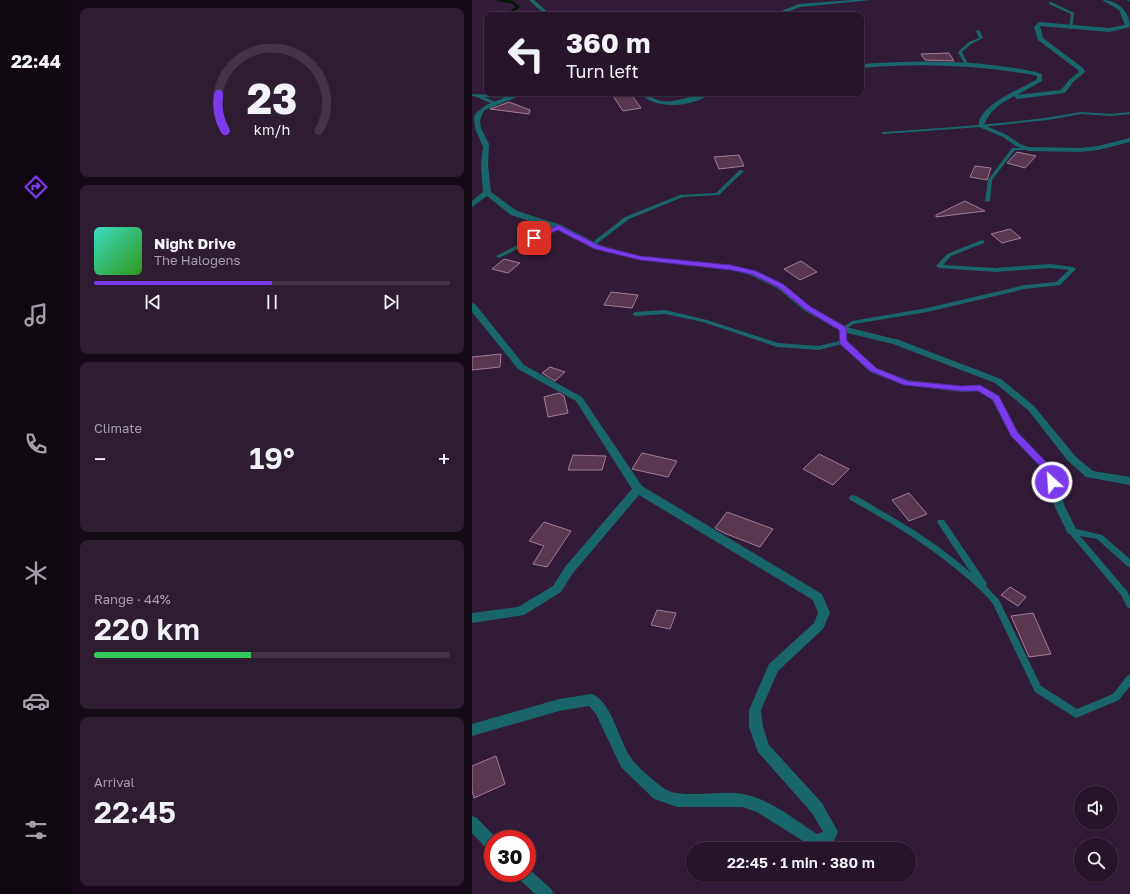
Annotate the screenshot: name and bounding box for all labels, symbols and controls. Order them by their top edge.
text: 360 m [566,26,651,59]
icon: left [500,28,552,80]
text: 22:44 [11,50,61,72]
text: Turn left [566,60,639,82]
text: 23 [247,72,297,122]
text: km/h [254,120,290,137]
icon: directions [22,173,50,201]
pin [517,221,551,255]
icon: arrive [523,227,545,249]
text: Night Drive [154,234,236,252]
text: The Halogens [154,252,240,268]
icon: previous [142,291,164,313]
icon: pause [261,291,283,313]
icon: next [380,291,402,313]
icon: music [22,301,50,329]
text: Climate [94,420,142,436]
icon: phone [22,430,50,458]
text: 19° [249,440,295,476]
text: − [94,445,106,472]
text: + [438,445,450,472]
position arrow [1031,461,1073,503]
icon: climate [22,559,50,587]
text: Range · 44% [94,591,171,607]
text: 220 km [94,611,200,647]
icon: car [22,687,50,715]
text: Arrival [94,774,135,790]
map controls [1074,786,1118,882]
button: sound [1074,786,1118,830]
text: 22:45 [94,794,176,830]
icon: filters [22,816,50,844]
speed limit sign: 30 [484,830,536,882]
button: search [1074,838,1118,882]
text: 22:45 · 1 min · 380 m [727,853,875,871]

